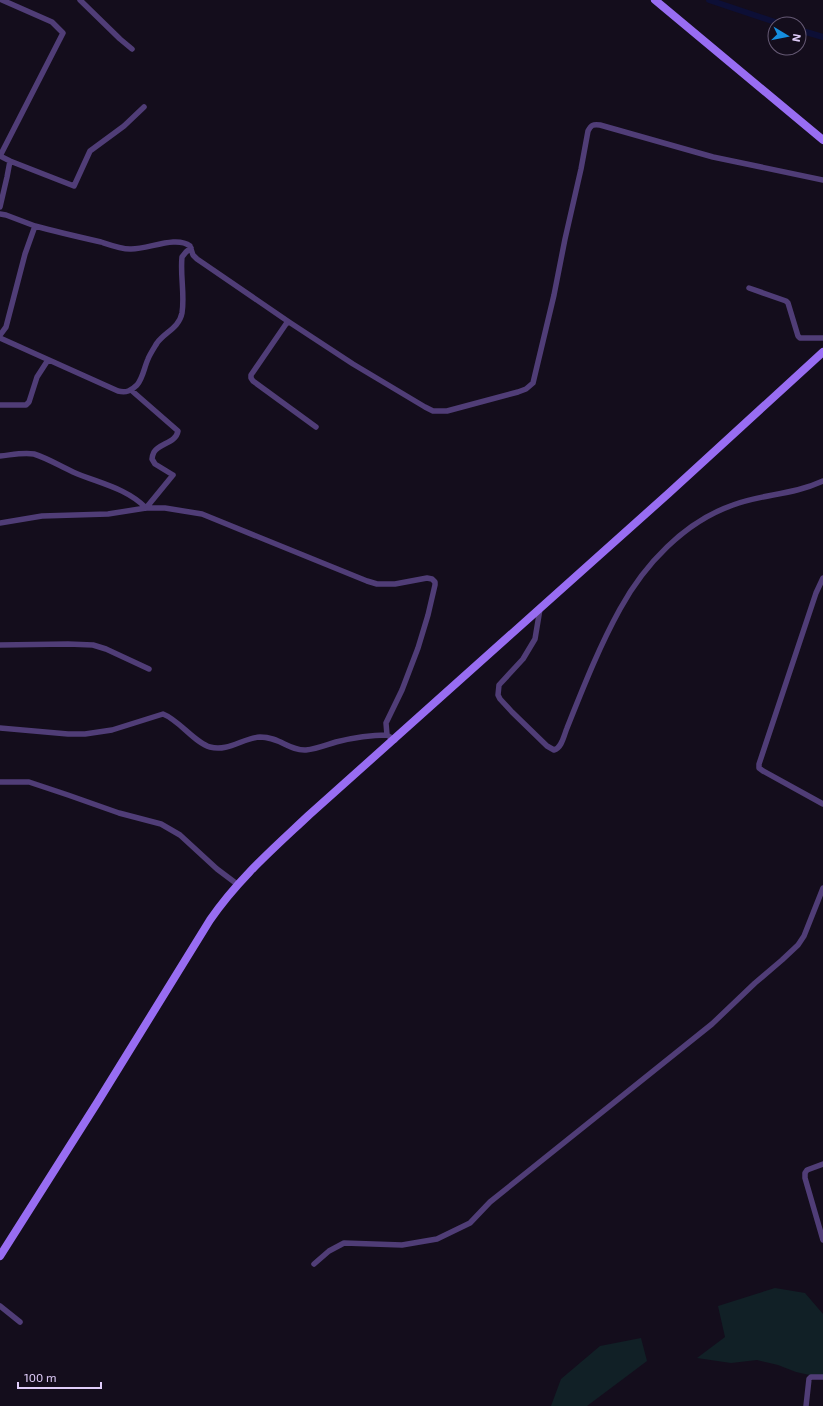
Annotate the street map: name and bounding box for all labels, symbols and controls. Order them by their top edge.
north arrow [767,16,807,56]
text: N [790,33,804,43]
scale bar [18,1364,101,1390]
text: 100 m [24,1370,56,1384]

